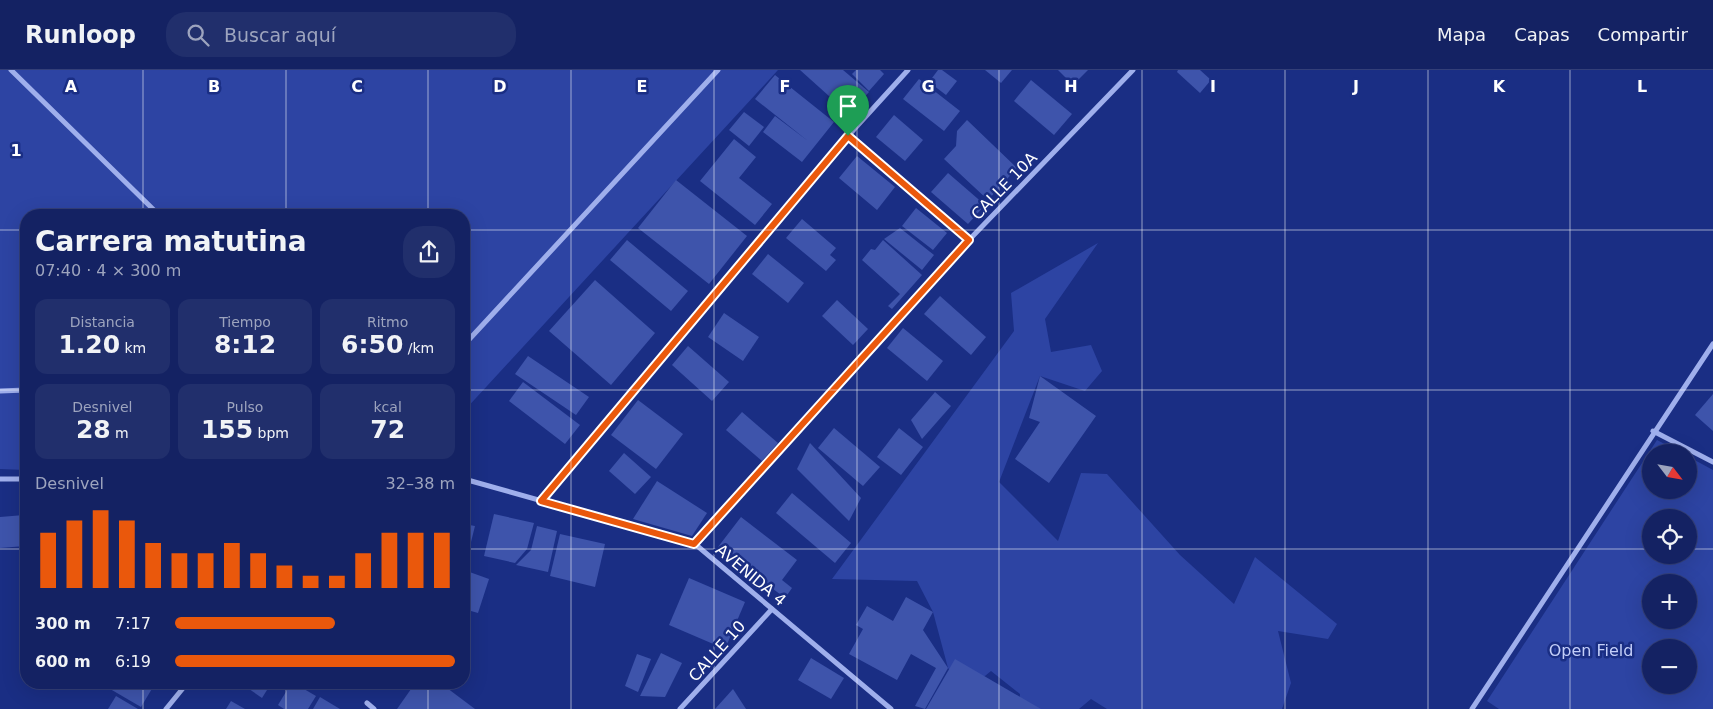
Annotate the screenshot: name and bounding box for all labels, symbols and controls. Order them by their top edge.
search box [166,12,516,57]
text: Runloop [25,21,136,49]
icon: search [184,21,212,49]
text: Buscar aquí [224,24,336,46]
text: Mapa [1437,24,1486,45]
text: Capas [1514,24,1570,45]
text: Compartir [1598,24,1688,45]
text: A [65,77,78,96]
text: B [208,77,220,96]
text: C [351,77,363,96]
text: D [493,77,507,96]
text: E [637,77,647,96]
text: F [780,77,790,96]
text: G [921,77,935,96]
text: H [1064,77,1078,96]
text: I [1210,77,1216,96]
text: J [1352,77,1359,96]
text: K [1493,77,1506,96]
text: L [1637,77,1647,96]
pin [827,85,869,136]
icon: arrive [834,92,862,120]
text: 1 [10,141,22,160]
street label: CALLE 10A [967,148,1041,224]
text: Carrera matutina [35,225,307,258]
button: share [403,226,455,278]
text: 07:40 · 4 × 300 m [35,261,181,280]
text: Distancia [70,314,135,330]
text: Tiempo [219,314,271,330]
text: Ritmo [367,314,408,330]
text: 1.20 [58,330,120,359]
text: 8:12 [214,330,276,359]
text: 6:50 [341,330,403,359]
text: km [120,340,146,356]
text: /km [403,340,434,356]
text: Desnivel [72,399,132,415]
text: Pulso [227,399,263,415]
text: kcal [374,399,402,415]
text: 28 [76,415,111,444]
text: 155 [201,415,253,444]
text: 72 [370,415,405,444]
text: m [111,425,129,441]
text: bpm [253,425,289,441]
north arrow [1642,444,1698,499]
map controls [1642,444,1697,694]
text: Desnivel [35,474,104,493]
text: 32–38 m [386,474,455,493]
button: locate [1642,509,1697,564]
street label: AVENIDA 4 [712,540,790,610]
button: + [1642,574,1697,629]
text: 300 m [35,614,91,633]
text: 7:17 [115,614,151,633]
street label: CALLE 10 [685,617,749,685]
button: − [1642,639,1697,694]
park label: Open Field [1549,641,1633,660]
text: 600 m [35,652,91,671]
text: 6:19 [115,652,151,671]

